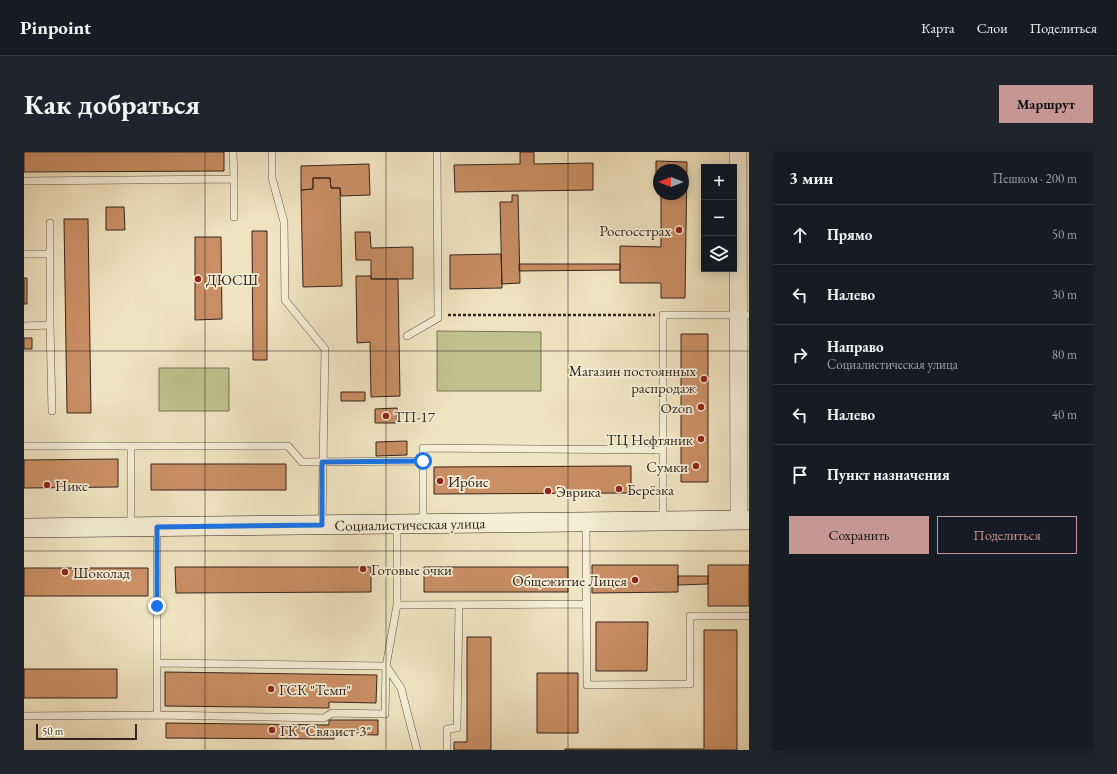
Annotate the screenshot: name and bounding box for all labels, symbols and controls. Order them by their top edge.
text: Pinpoint [20,15,91,40]
text: Карта [921,19,955,37]
text: Слои [977,19,1008,37]
text: Поделиться [1030,19,1097,37]
button: Маршрут [999,85,1093,123]
text: Как добраться [24,86,200,122]
north arrow [653,164,689,200]
map controls [701,164,737,272]
button: + [701,164,737,200]
text: 3 мин [789,167,833,189]
text: Пешком · 200 m [993,170,1077,187]
button: − [701,200,737,236]
place label: Росгосстрах [599,221,672,240]
icon: ahead [789,224,811,246]
marker: Росгосстрах [674,225,684,235]
text: Прямо [827,225,872,244]
text: 50 m [1052,226,1077,243]
button: layers [701,236,737,272]
place label: ДЮСШ [206,270,259,289]
marker: ДЮСШ [193,274,203,284]
icon: left [789,284,811,306]
text: Налево [827,285,875,304]
text: 30 m [1052,286,1077,303]
text: Направо [827,337,884,356]
icon: right [789,344,811,366]
text: 80 m [1052,346,1077,363]
text: Социалистическая улица [827,356,958,373]
place label: Магазин постоянных распродаж [569,361,697,397]
marker: Магазин постоянных распродаж [699,374,709,384]
place label: Ozon [661,398,693,417]
marker: Ozon [696,402,706,412]
icon: left [789,404,811,426]
text: Налево [827,405,875,424]
text: 40 m [1052,406,1077,423]
place label: ТП-17 [394,407,436,426]
marker: ТП-17 [381,411,391,421]
place label: ТЦ Нефтяник [606,430,693,449]
marker: ТЦ Нефтяник [696,434,706,444]
route start [414,452,432,470]
place label: Сумки [646,457,688,476]
marker: Сумки [691,461,701,471]
icon: arrive [789,464,811,486]
text: Пункт назначения [827,465,950,484]
place label: Ирбис [448,472,489,491]
place label: Никс [55,476,88,495]
marker: Ирбис [435,476,445,486]
marker: Никс [42,480,52,490]
place label: Берёзка [627,480,674,499]
place label: Эврика [556,482,601,501]
marker: Берёзка [614,484,624,494]
marker: Эврика [543,486,553,496]
street label: Социалистическая улица [334,513,486,535]
button: Сохранить [789,516,929,554]
button: Поделиться [937,516,1077,554]
place label: Готовые очки [371,560,452,579]
place label: Шоколад [73,563,130,582]
marker: Готовые очки [358,564,368,574]
marker: Шоколад [60,567,70,577]
place label: Общежитие Лицея [512,571,627,590]
marker: Общежитие Лицея [630,575,640,585]
route end [148,597,166,615]
place label: ГСК "Темп" [279,680,351,699]
marker: ГСК "Темп" [266,684,276,694]
place label: ГК "Связист-3" [280,721,371,740]
scale bar [36,722,137,741]
text: 50 m [42,724,63,738]
marker: ГК "Связист-3" [267,725,277,735]

